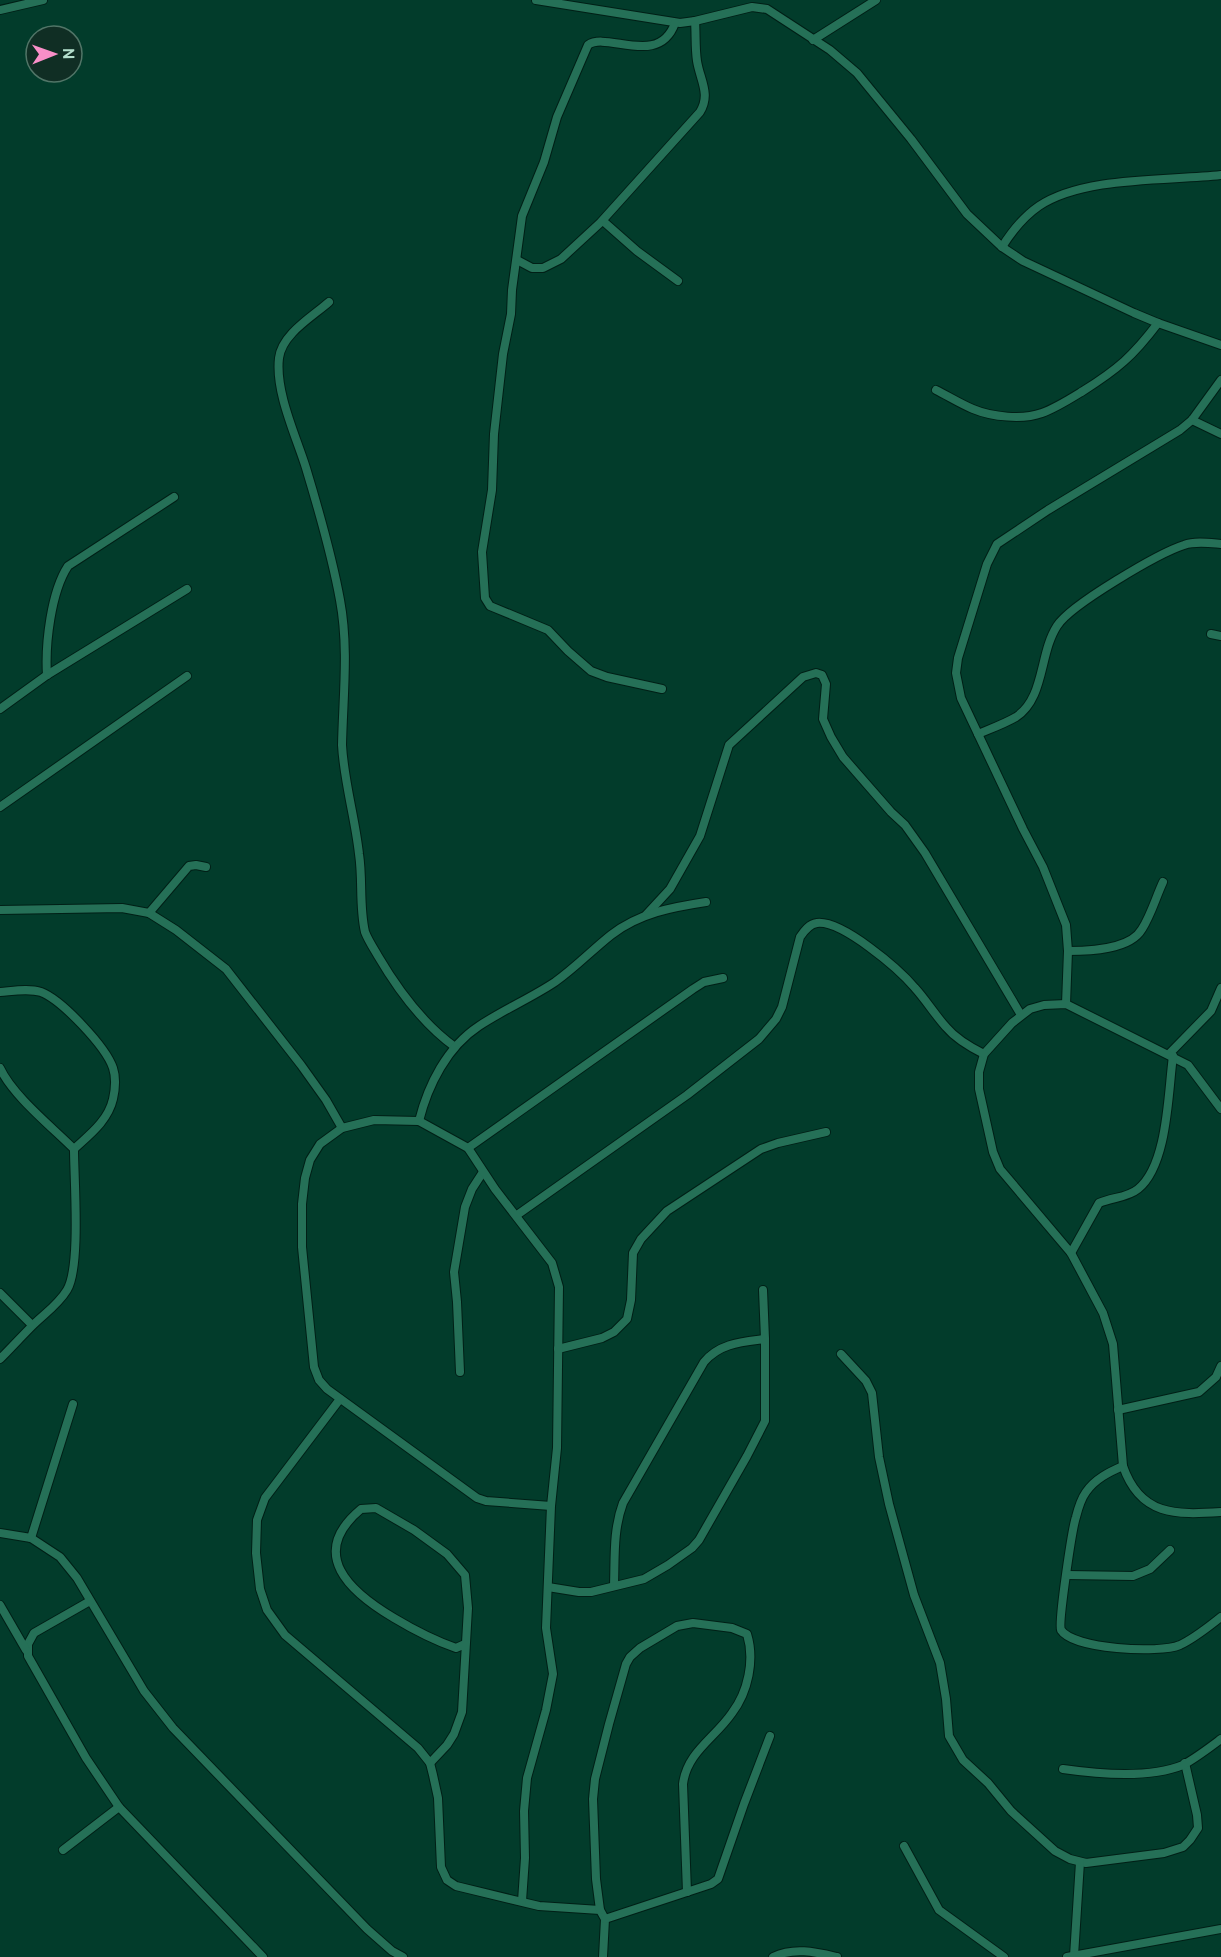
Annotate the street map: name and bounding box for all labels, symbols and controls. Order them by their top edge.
north arrow [24,24,84,84]
text: N [57,48,77,60]

